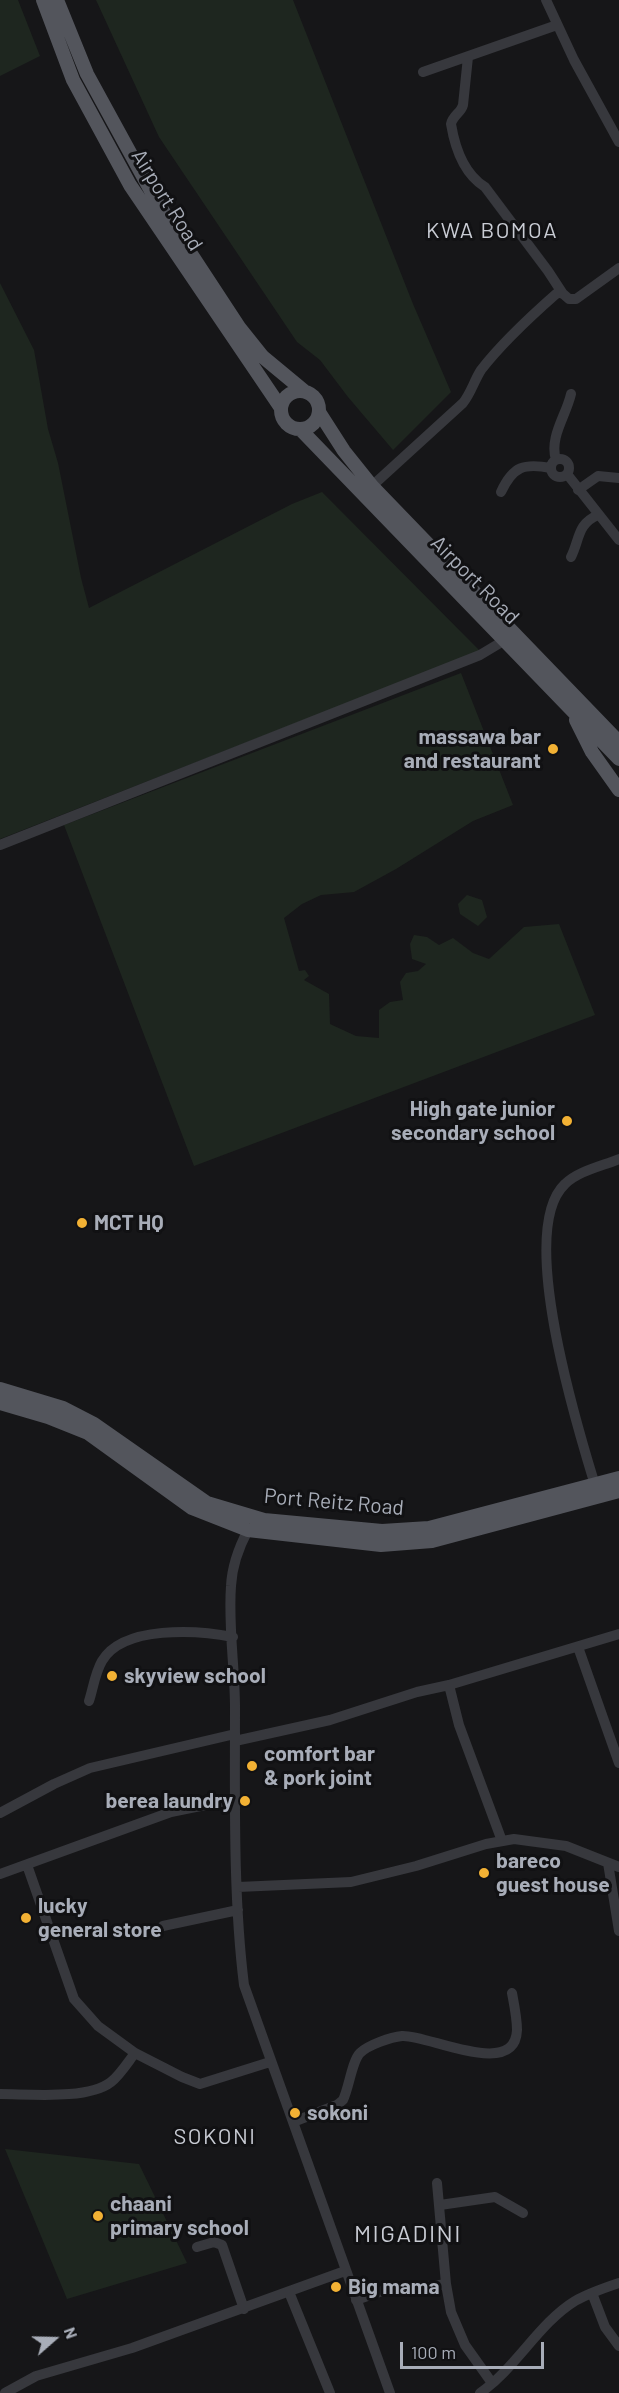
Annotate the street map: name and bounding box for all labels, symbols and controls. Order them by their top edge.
street label: Airport Road [126,145,208,255]
district label: KWA BOMOA [426,218,558,244]
street label: Airport Road [425,530,525,630]
place label: massawa bar and restaurant [404,724,541,774]
marker: massawa bar and restaurant [546,742,560,756]
place label: High gate junior secondary school [391,1096,555,1146]
marker: High gate junior secondary school [560,1114,574,1128]
place label: MCT HQ [94,1210,164,1236]
marker: MCT HQ [75,1216,89,1230]
street label: Port Reitz Road [263,1483,405,1521]
place label: skyview school [124,1663,266,1689]
marker: skyview school [105,1669,119,1683]
place label: comfort bar & pork joint [264,1741,375,1791]
marker: comfort bar & pork joint [245,1759,259,1773]
place label: berea laundry [105,1788,233,1814]
marker: berea laundry [238,1794,252,1808]
place label: bareco guest house [496,1848,610,1898]
marker: bareco guest house [477,1866,491,1880]
place label: lucky general store [38,1893,162,1943]
marker: lucky general store [19,1911,33,1925]
place label: sokoni [307,2100,368,2126]
marker: sokoni [288,2106,302,2120]
district label: SOKONI [174,2124,256,2150]
place label: chaani primary school [110,2191,249,2241]
marker: chaani primary school [91,2209,105,2223]
district label: MIGADINI [354,2220,462,2248]
place label: Big mama [348,2274,439,2300]
marker: Big mama [329,2280,343,2294]
north arrow [24,2309,84,2369]
text: N [61,2324,82,2341]
scale bar [403,2330,547,2368]
text: 100 m [411,2341,456,2363]

